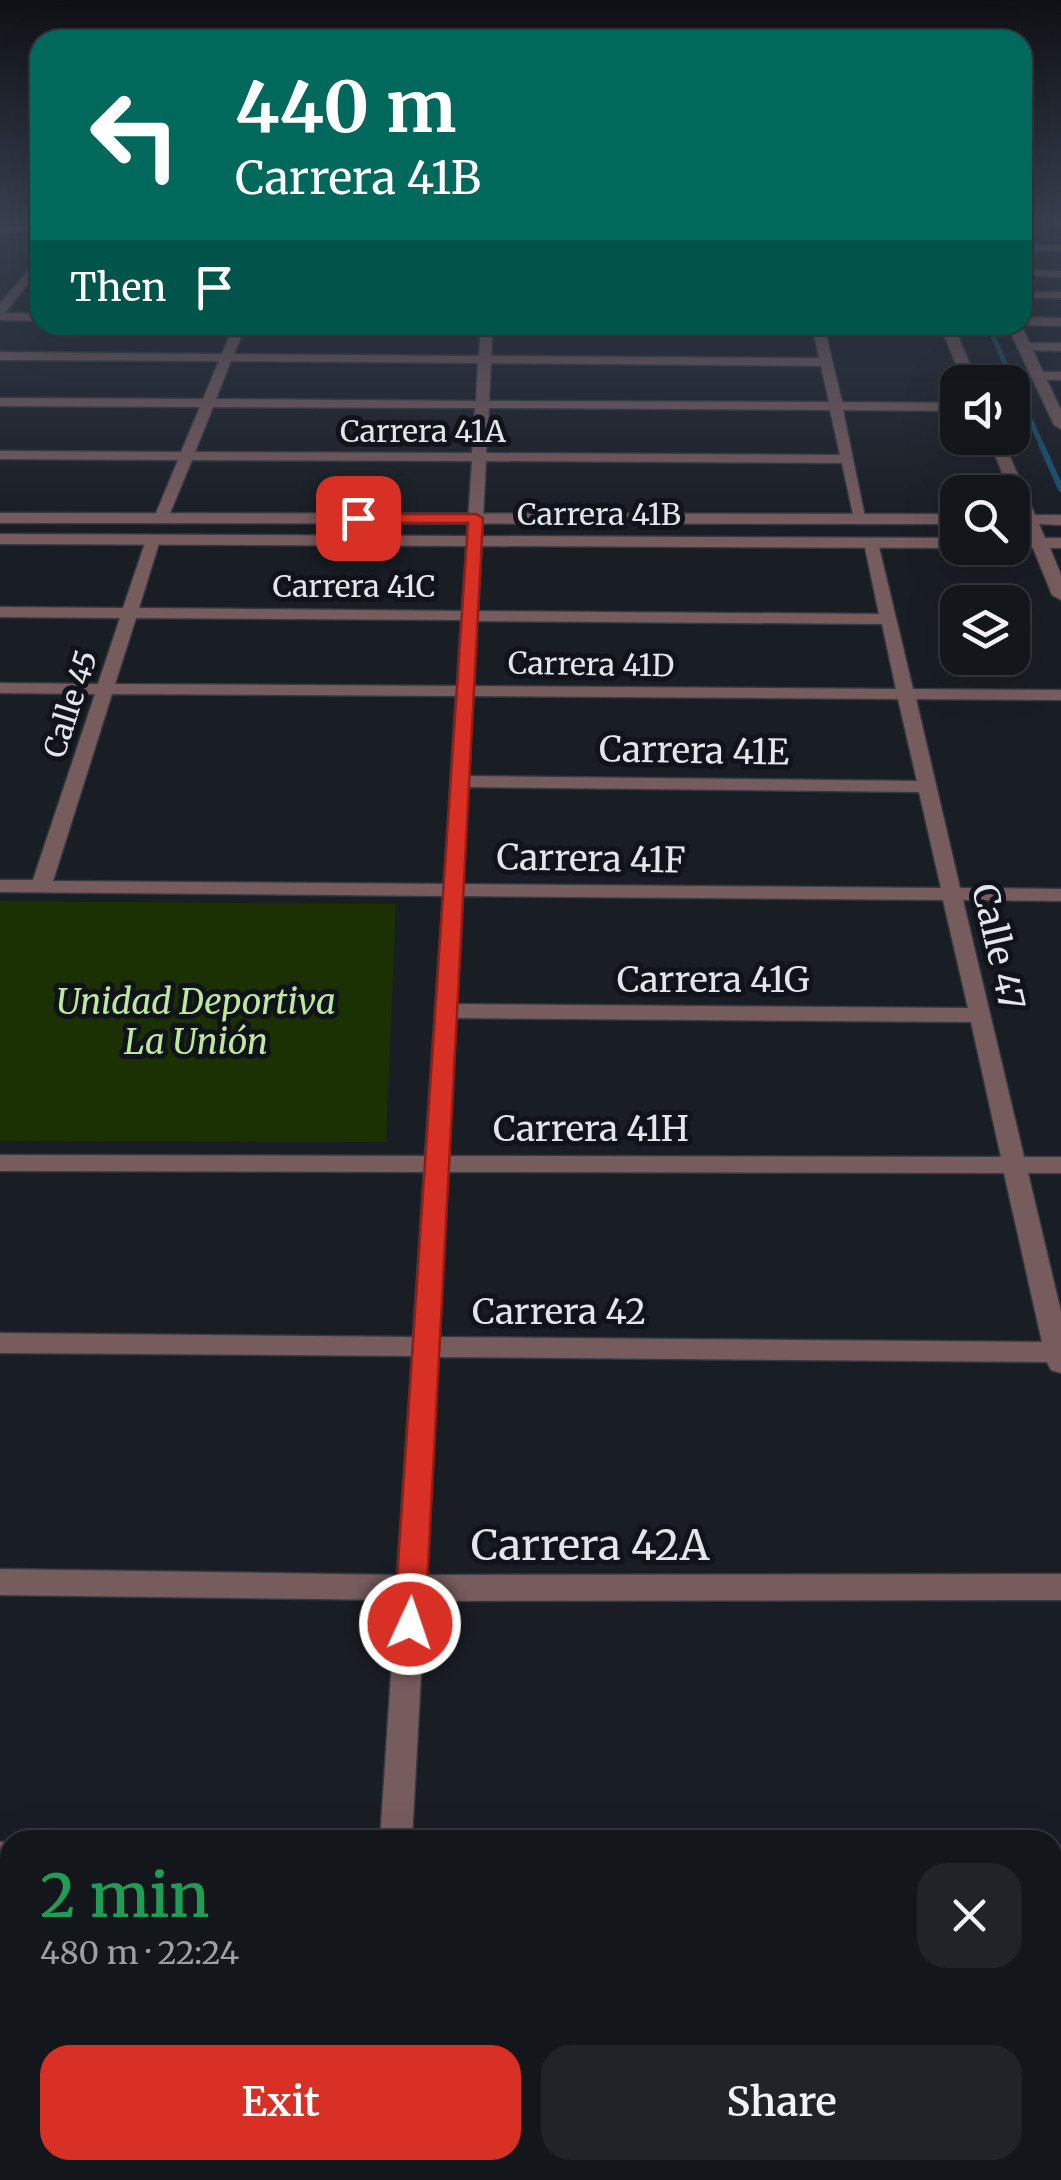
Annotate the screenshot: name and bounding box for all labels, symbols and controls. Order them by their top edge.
text: 440 m [235,63,456,151]
icon: left [70,70,200,200]
text: Carrera 41B [235,150,481,206]
icon: arrive [187,260,242,315]
text: Then [70,264,167,311]
map controls [940,365,1030,675]
button: sound [940,365,1030,455]
street label: Carrera 41A [340,412,507,450]
button: search [940,475,1030,565]
pin [316,476,401,561]
icon: arrive [331,491,386,546]
street label: Carrera 41B [517,495,681,533]
street label: Carrera 41C [272,567,436,605]
button: layers [940,585,1030,675]
street label: Carrera 41D [507,644,675,684]
street label: Calle 45 [35,645,105,763]
street label: Carrera 41E [599,727,789,775]
street label: Carrera 41F [496,835,686,883]
street label: Calle 47 [962,880,1034,1014]
street label: Carrera 41G [617,958,809,1002]
park label: Unidad Deportiva La Unión [56,980,336,1064]
street label: Carrera 41H [493,1107,689,1151]
street label: Carrera 42 [472,1290,646,1334]
street label: Carrera 42A [471,1519,710,1571]
position arrow [358,1572,462,1676]
text: 2 min [40,1858,209,1933]
button: close [917,1863,1022,1968]
text: 480 m · 22:24 [40,1933,239,1973]
button: Exit [40,2045,521,2160]
button: Share [541,2045,1022,2160]

